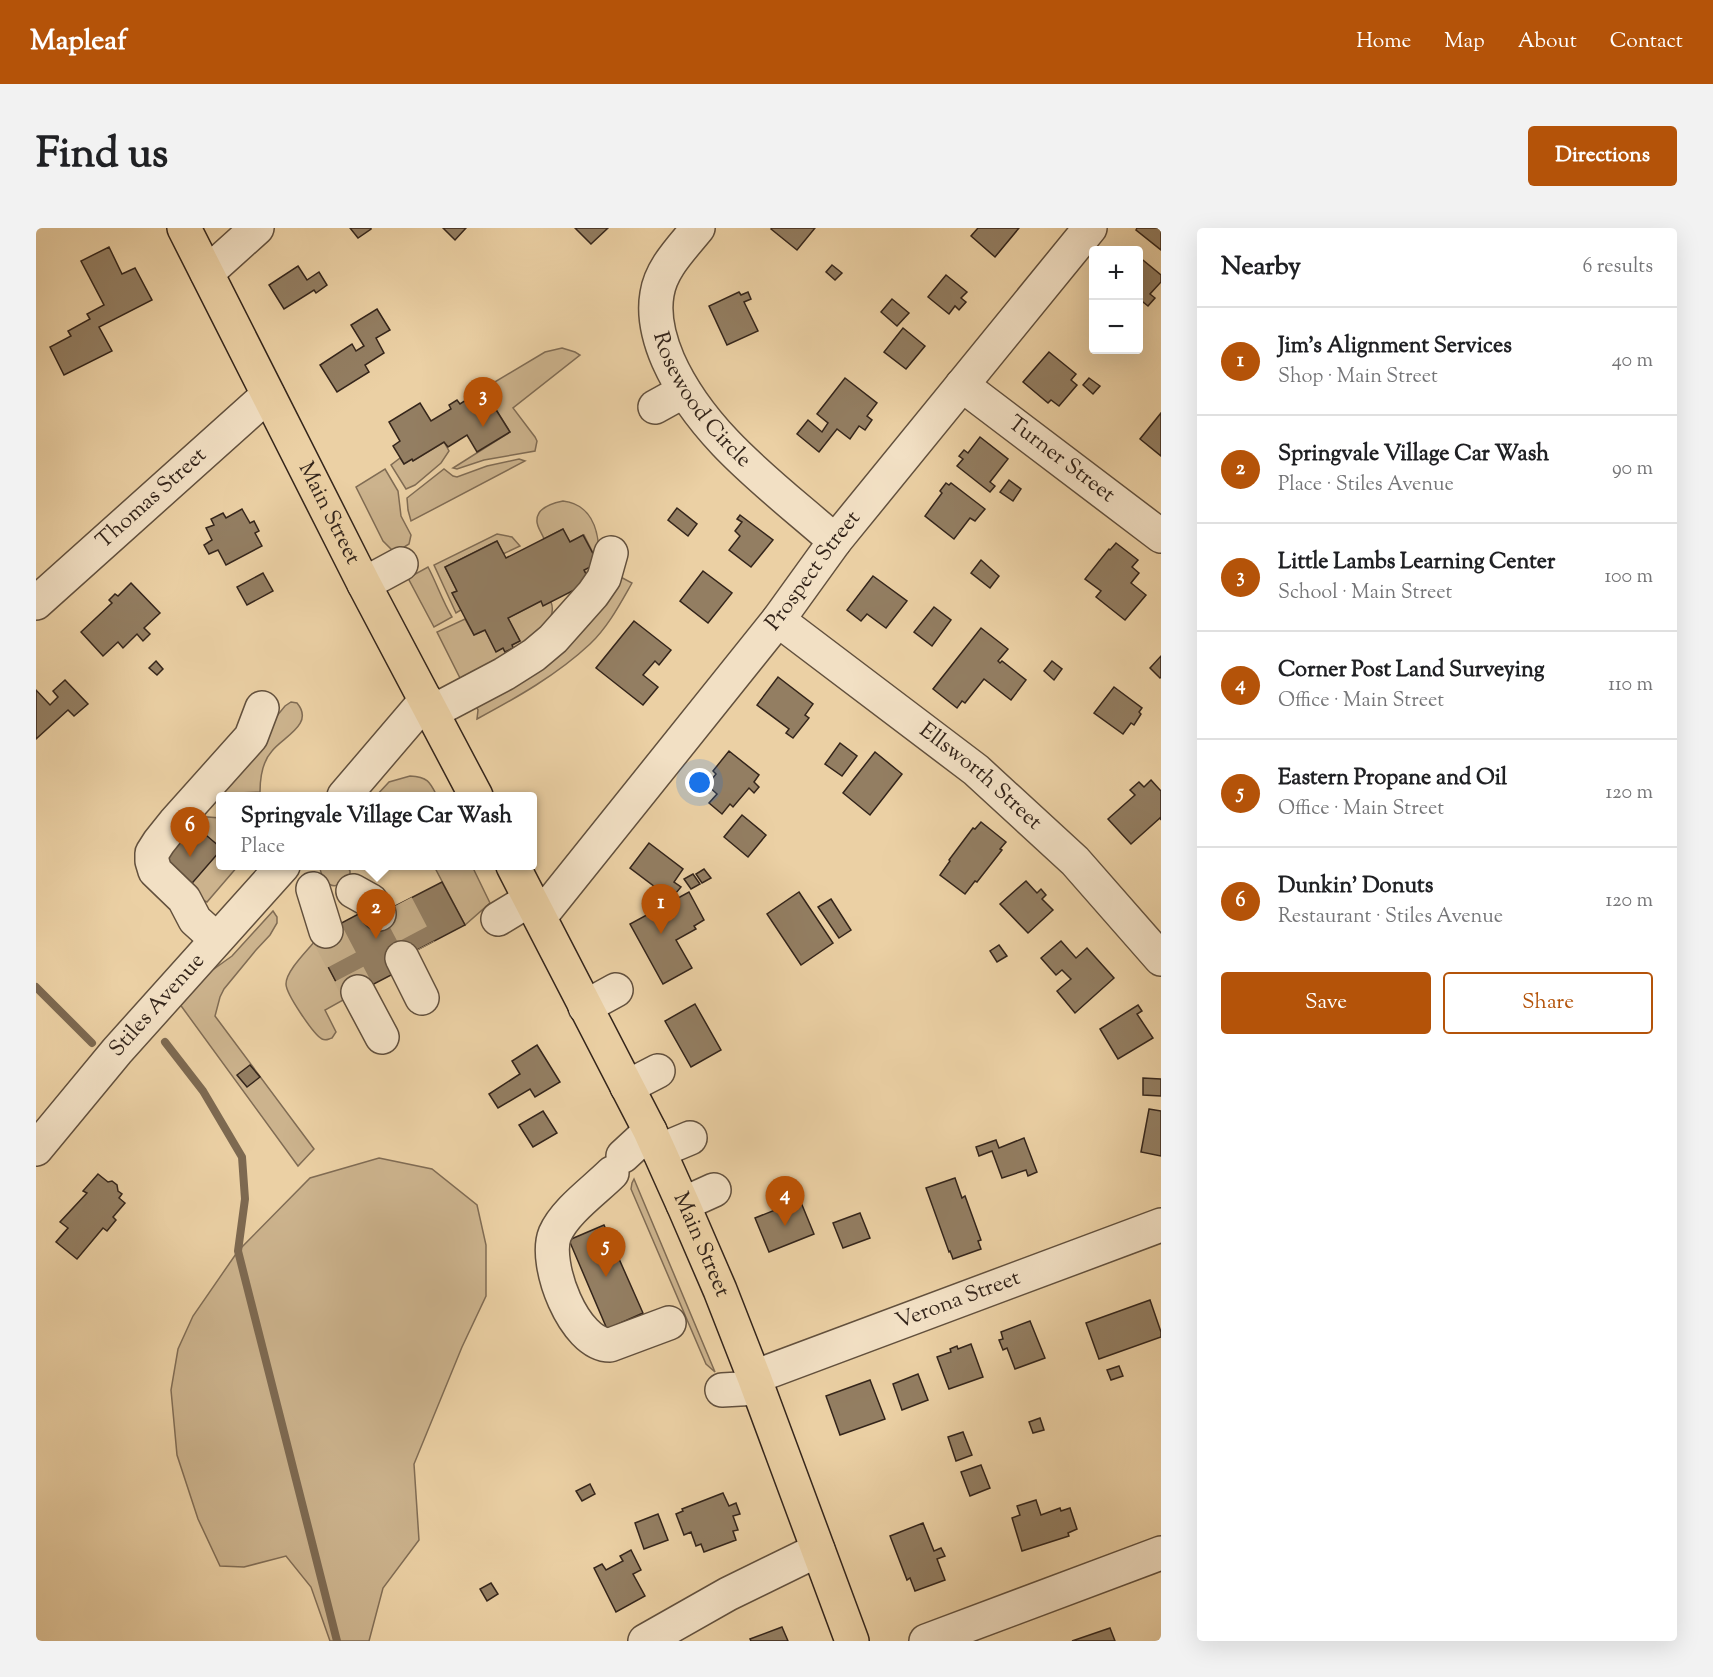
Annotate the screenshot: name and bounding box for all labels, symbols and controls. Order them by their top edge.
text: Mapleaf [30,22,127,62]
text: Home [1356,27,1411,57]
text: Map [1444,27,1485,57]
text: About [1518,27,1577,57]
text: Contact [1610,27,1683,57]
text: Find us [36,126,168,186]
button: Directions [1528,126,1677,186]
map controls [1089,246,1143,354]
button: + [1089,246,1143,300]
text: Nearby [1221,249,1301,286]
text: 6 results [1583,253,1653,282]
button: − [1089,300,1143,354]
street label: Rosewood Circle [643,328,758,476]
text: Jim's Alignment Services [1278,331,1512,363]
text: 1 [1237,347,1244,376]
text: 40 m [1612,347,1653,376]
text: Shop · Main Street [1278,363,1438,392]
pin: 3 [464,378,502,427]
street label: Turner Street [1000,409,1122,511]
text: Springvale Village Car Wash [1278,439,1549,471]
street label: Thomas Street [90,440,215,557]
text: 2 [1236,455,1245,484]
text: 90 m [1612,455,1653,484]
street label: Main Street [289,457,368,571]
text: Place · Stiles Avenue [1278,471,1454,500]
street label: Prospect Street [759,504,869,638]
text: Little Lambs Learning Center [1278,547,1555,579]
text: 3 [1236,563,1245,592]
text: 100 m [1604,563,1653,592]
text: School · Main Street [1278,579,1452,608]
text: Corner Post Land Surveying [1278,655,1545,687]
text: 4 [1235,671,1246,700]
text: 110 m [1608,671,1653,700]
text: Office · Main Street [1278,687,1444,716]
street label: Ellsworth Street [912,716,1049,839]
text: Eastern Propane and Oil [1278,763,1507,795]
your location [685,768,714,797]
text: 5 [1237,779,1244,808]
text: 120 m [1605,779,1653,808]
popup [216,792,537,870]
text: Office · Main Street [1278,795,1444,824]
text: Springvale Village Car Wash [241,801,512,833]
pin: 6 [170,808,210,857]
text: Place [241,833,285,862]
text: Dunkin' Donuts [1278,871,1433,903]
pin: 1 [642,884,680,934]
text: 6 [1236,887,1245,916]
text: 120 m [1605,887,1653,916]
pin: 2 [356,890,396,939]
text: Restaurant · Stiles Avenue [1278,903,1503,932]
street label: Stiles Avenue [102,947,213,1065]
button: Save [1221,972,1431,1034]
button: Share [1443,972,1653,1034]
pin: 4 [766,1176,804,1226]
street label: Main Street [664,1187,737,1302]
pin: 5 [586,1228,626,1277]
street label: Verona Street [891,1263,1026,1339]

